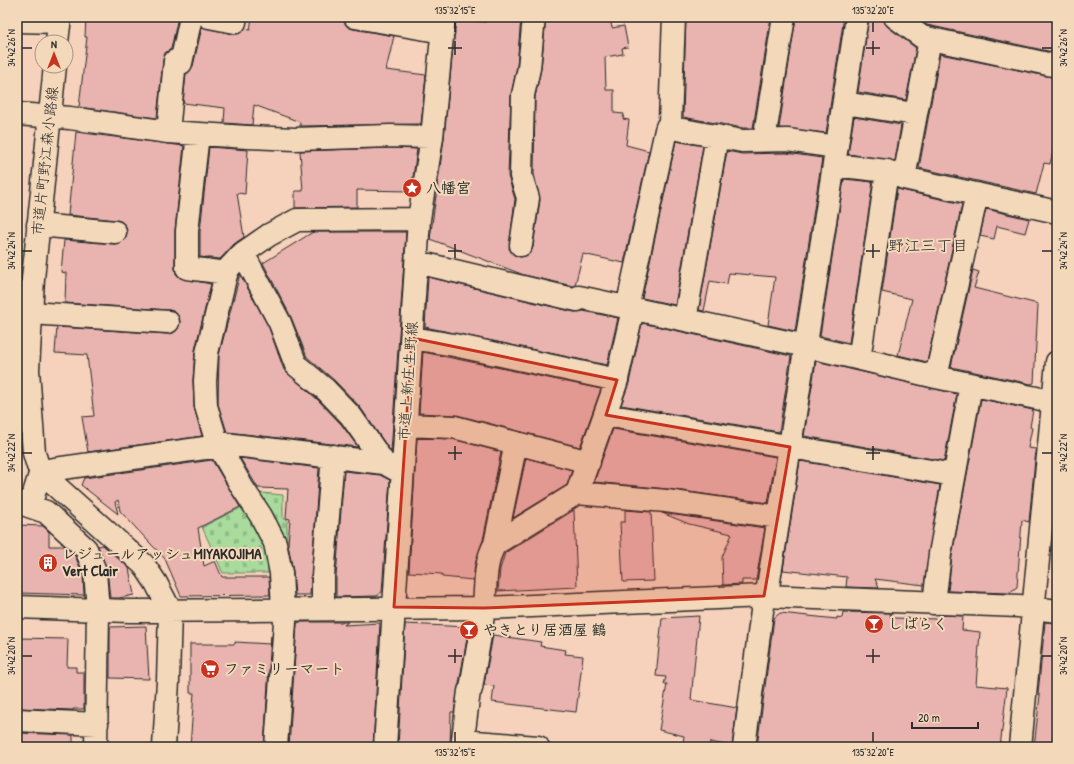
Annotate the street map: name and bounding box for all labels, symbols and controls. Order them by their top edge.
text: 135°32'15"E [435,4,476,17]
text: 135°32'20"E [852,4,895,17]
text: 34°42'26"N [5,29,18,67]
text: 34°42'26"N [1057,29,1070,67]
north arrow [34,34,74,74]
text: N [51,37,57,51]
street label: 市道片町野江森小路線 [26,85,63,237]
place icon: 八幡宮 [401,177,423,199]
place label: 八幡宮 [426,177,471,198]
text: 34°42'24"N [5,232,18,270]
text: 34°42'24"N [1057,232,1070,270]
district label: 野江三丁目 [888,234,968,256]
street label: 市道上新庄生野線 [393,320,422,442]
text: 34°42'22"N [5,434,18,472]
text: 34°42'22"N [1057,434,1070,472]
place label: レジュールアッシュMIYAKOJIMA Vert Clair [62,543,262,581]
building icon: レジュールアッシュMIYAKOJIMA Vert Clair [37,552,59,574]
bar icon: しばらく [863,613,885,635]
place label: しばらく [888,613,948,634]
bar icon: やきとり居酒屋 鶴 [458,619,480,641]
place label: やきとり居酒屋 鶴 [483,619,606,640]
text: 34°42'20"N [5,637,18,675]
text: 34°42'20"N [1057,637,1070,675]
supermarket icon: ファミリーマート [199,658,221,680]
place label: ファミリーマート [224,658,345,679]
scale bar [912,704,978,730]
text: 20 m [918,709,940,726]
text: 135°32'15"E [435,746,476,759]
text: 135°32'20"E [852,746,895,759]

